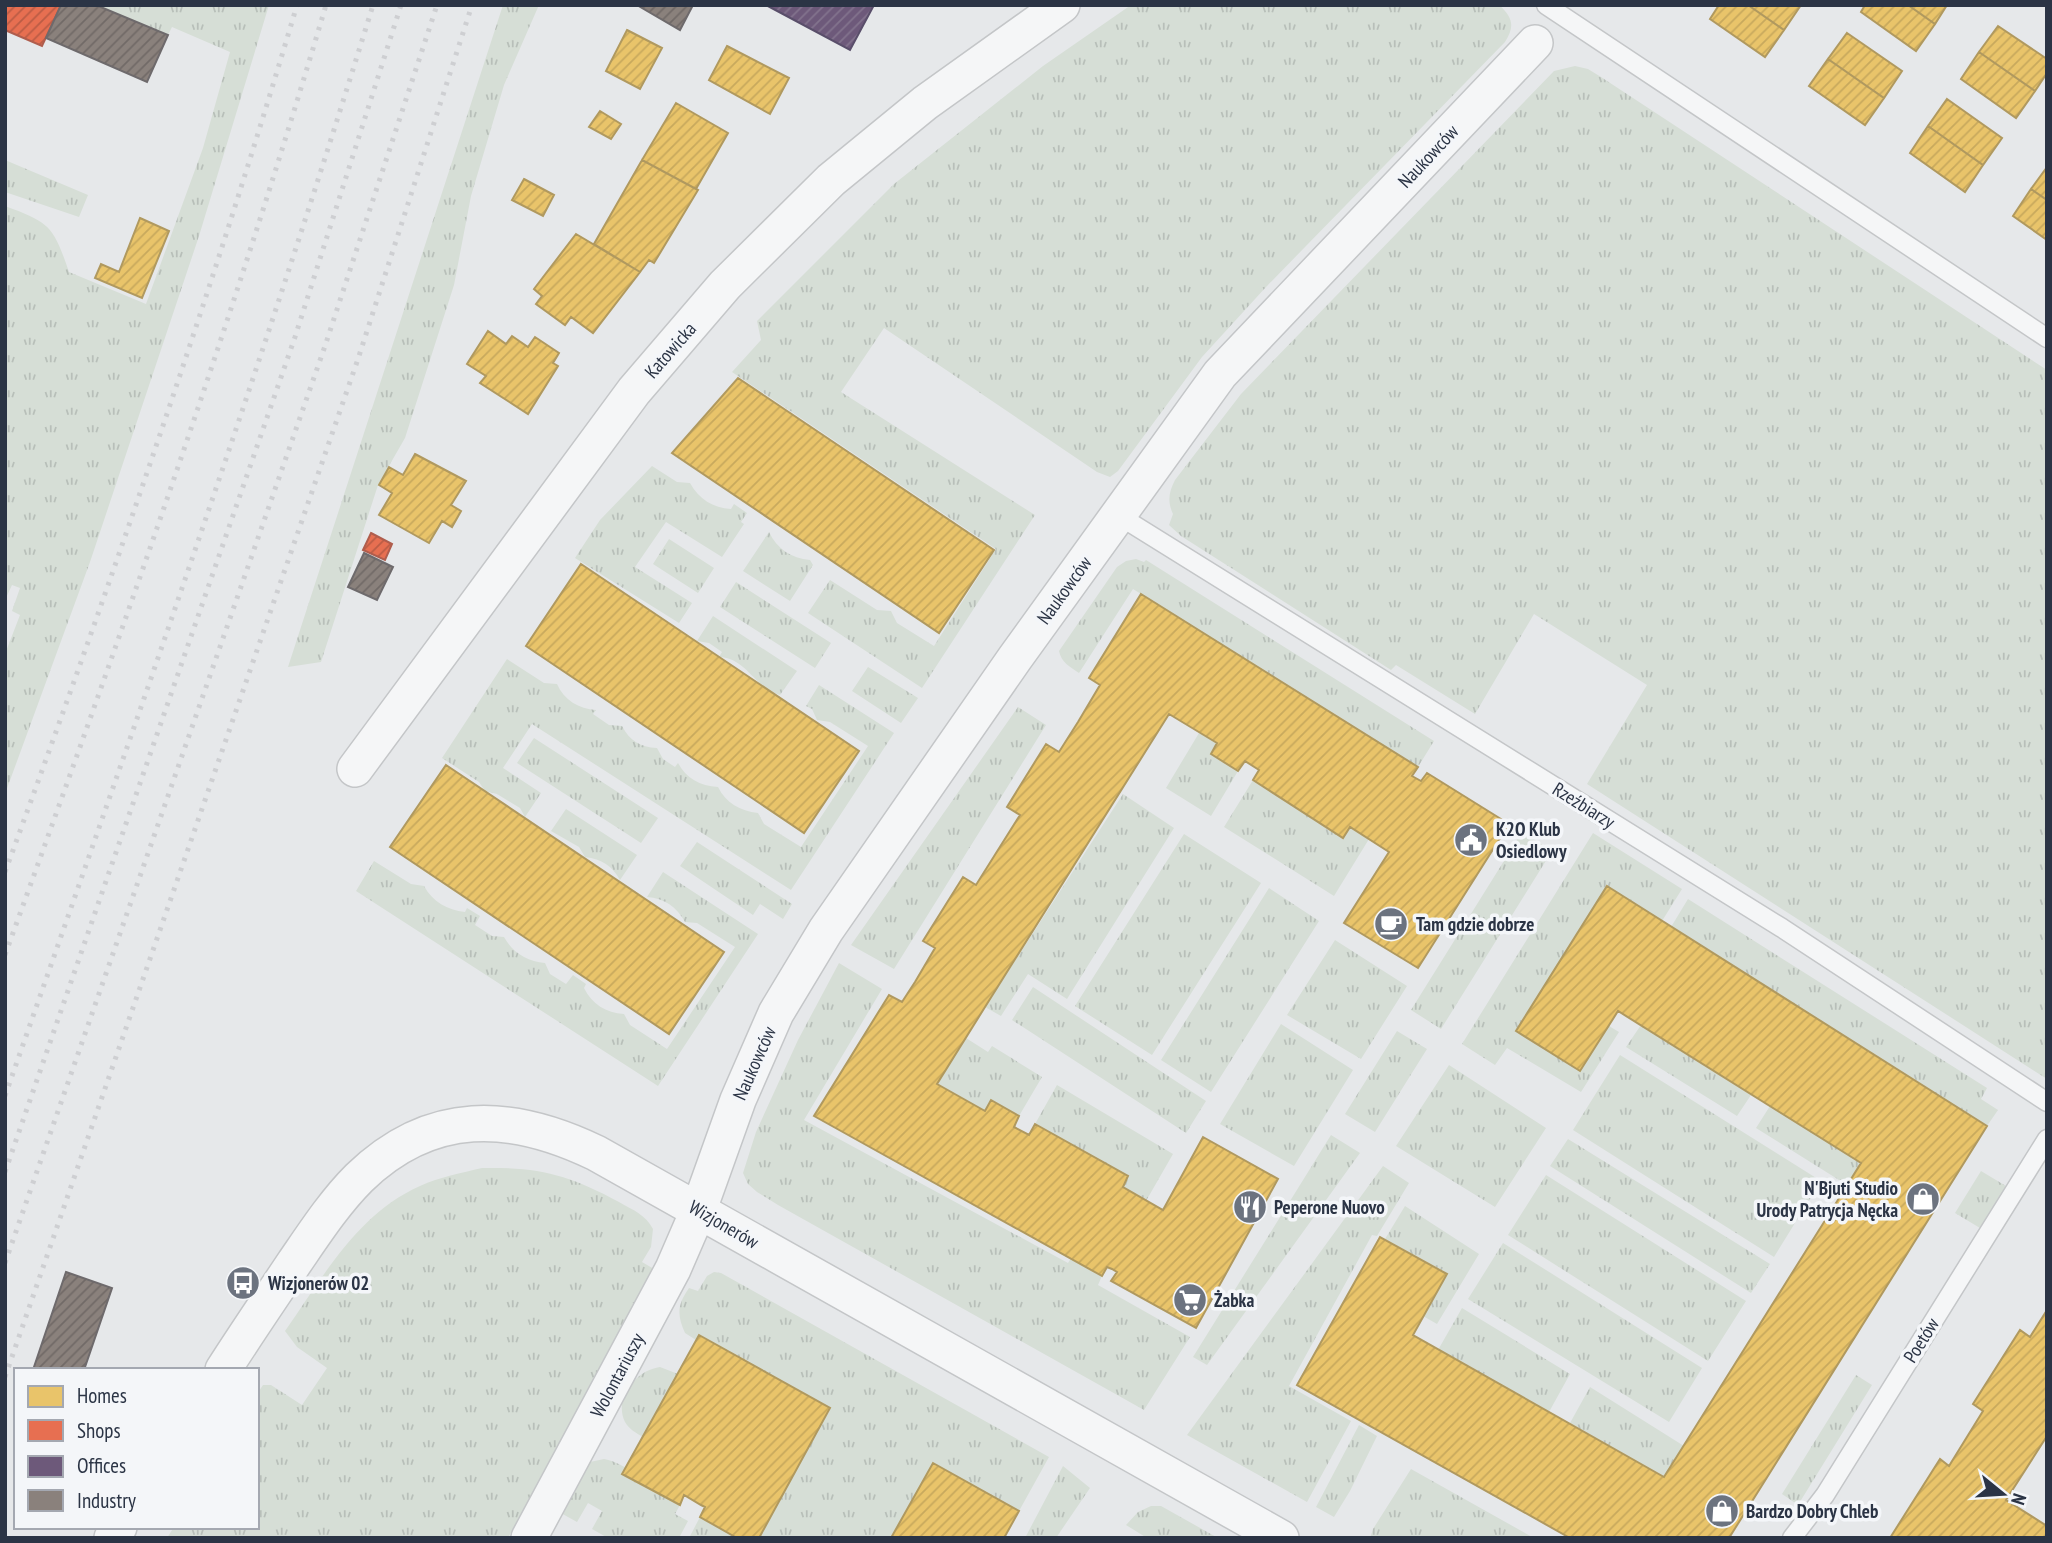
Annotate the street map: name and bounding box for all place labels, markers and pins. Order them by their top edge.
place label: K2O Klub Osiedlowy [1496,817,1567,863]
public building icon: K2O Klub Osiedlowy [1452,821,1490,859]
cafe icon: Tam gdzie dobrze [1372,905,1410,943]
place label: Tam gdzie dobrze [1416,912,1534,936]
place label: N'Bjuti Studio Urody Patrycja Nęcka [1757,1176,1898,1222]
shop icon: N'Bjuti Studio Urody Patrycja Nęcka [1904,1180,1942,1218]
restaurant icon: Peperone Nuovo [1231,1188,1269,1226]
place label: Peperone Nuovo [1274,1195,1385,1219]
bus stop icon: Wizjonerów 02 [224,1264,262,1302]
place label: Wizjonerów 02 [267,1271,369,1295]
supermarket icon: Żabka [1171,1281,1209,1319]
place label: Żabka [1214,1288,1254,1312]
shop icon: Bardzo Dobry Chleb [1703,1492,1741,1530]
place label: Bardzo Dobry Chleb [1746,1499,1878,1523]

